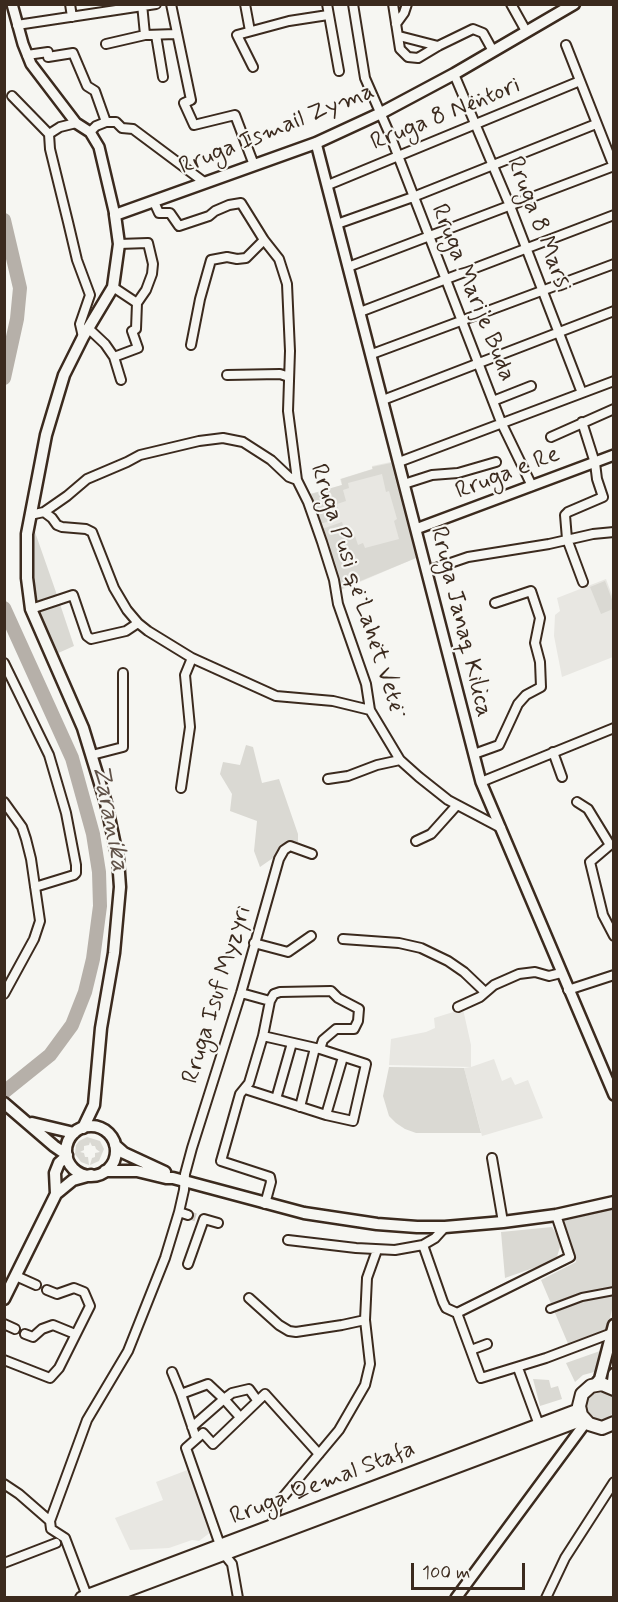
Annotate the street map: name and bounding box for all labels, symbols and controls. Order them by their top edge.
street label: Rruga 8 Nëntori [367,72,525,158]
street label: Rruga Ismail Zyma [175,78,379,182]
street label: Rruga 8 Marsi [499,153,577,297]
street label: Rruga Marije Buda [423,200,521,386]
street label: Rruga e Re [452,441,564,507]
street label: Rruga Pusi që Lahët Vetë [302,461,410,715]
street label: Rruga Janaq Kilica [422,524,498,720]
water label: Zaranika [83,762,135,874]
street label: Rruga Isuf Myzyri [177,903,259,1087]
street label: Rruga Qemal Stafa [226,1435,420,1533]
scale bar [414,1551,528,1589]
text: 100 m [422,1561,470,1585]

